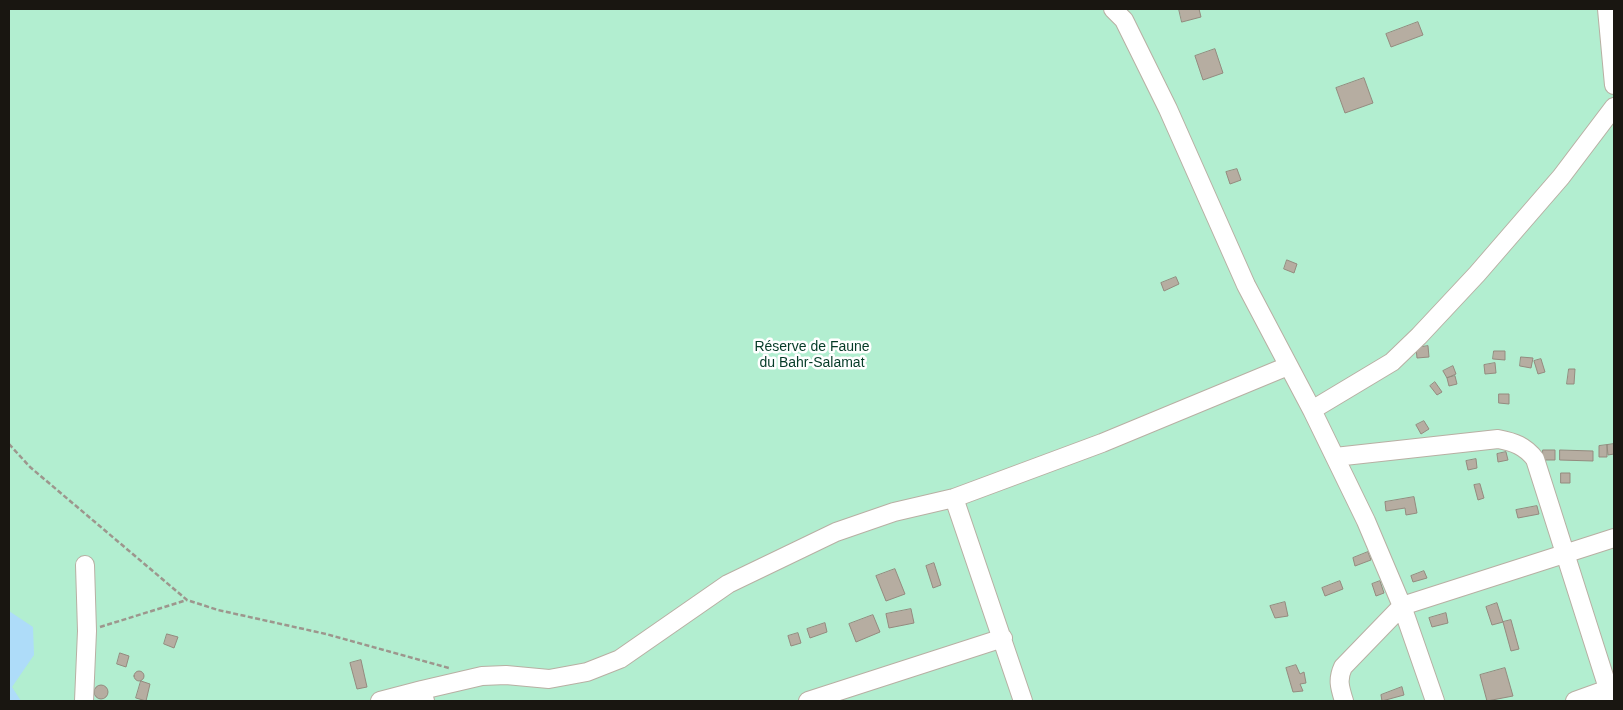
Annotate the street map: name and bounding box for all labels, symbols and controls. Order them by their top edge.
park label: Réserve de Faune du Bahr-Salamat [754,339,870,372]

